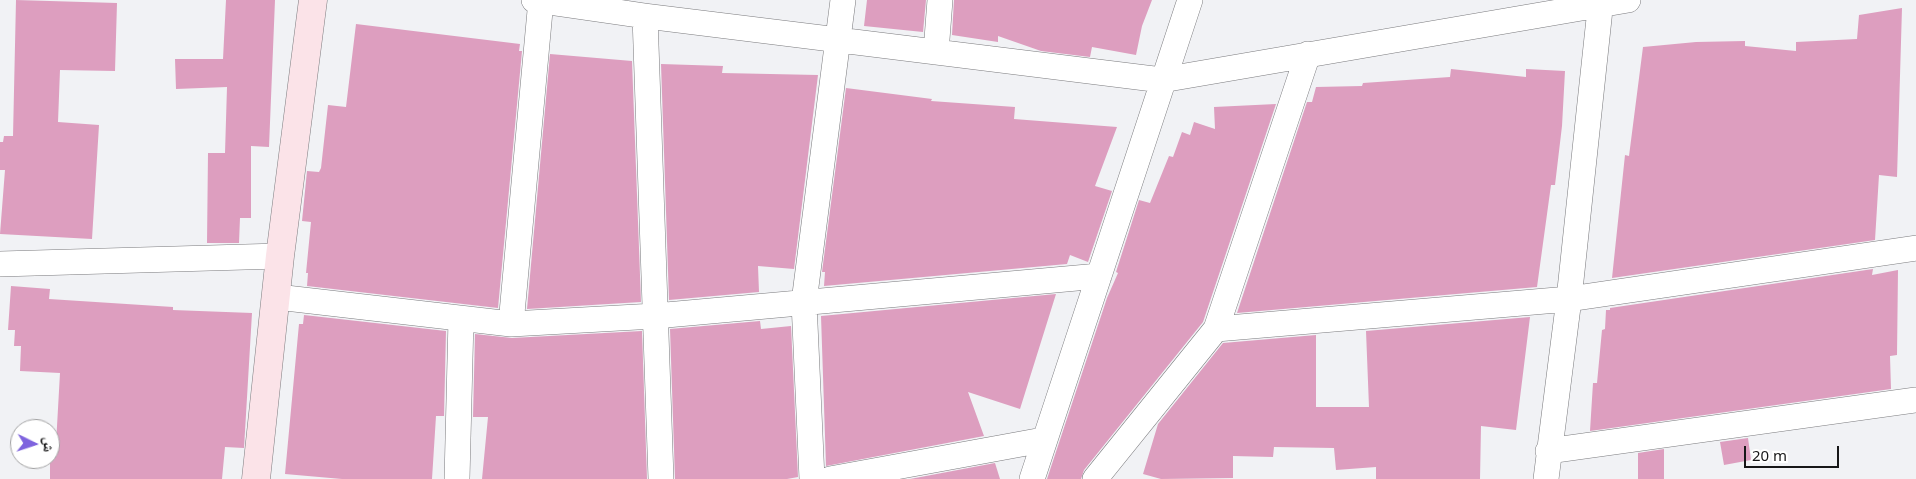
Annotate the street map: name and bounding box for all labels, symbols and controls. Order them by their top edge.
north arrow [10,419,60,469]
scale bar [1746,436,1841,468]
text: ش [39,437,59,453]
text: 20 m [1752,445,1787,465]

